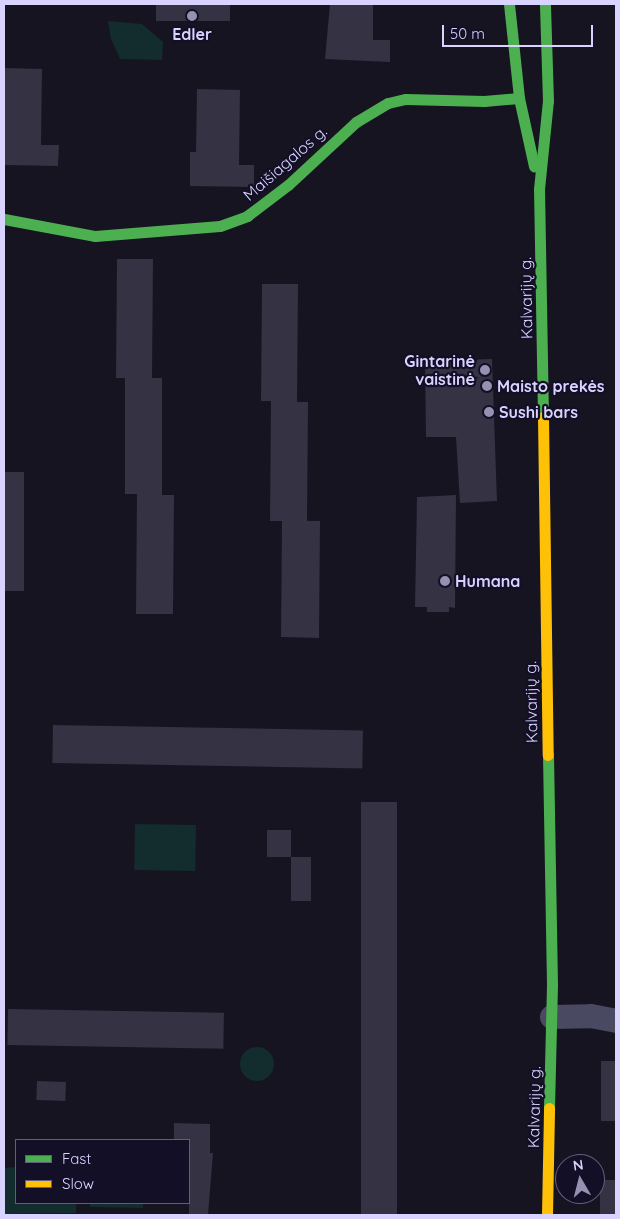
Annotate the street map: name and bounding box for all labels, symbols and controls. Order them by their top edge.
marker: Edler [186,10,198,22]
scale bar [445,15,596,47]
place label: Edler [172,24,212,44]
text: 50 m [450,24,485,43]
street label: Maišiagalos g. [239,121,331,205]
street label: Kalvarijų g. [516,257,536,339]
place label: Gintarinė vaistinė [404,351,475,389]
marker: Gintarinė vaistinė [479,364,491,376]
place label: Maisto prekės [497,376,605,396]
marker: Maisto prekės [481,380,493,392]
place label: Sushi bars [499,402,578,422]
marker: Sushi bars [483,406,495,418]
place label: Humana [455,571,520,591]
marker: Humana [439,575,451,587]
street label: Kalvarijų g. [521,661,541,743]
street label: Kalvarijų g. [524,1066,544,1148]
legend [15,1139,190,1204]
text: Fast [62,1149,91,1168]
north arrow [555,1154,605,1204]
text: N [572,1156,584,1175]
text: Slow [62,1174,94,1193]

